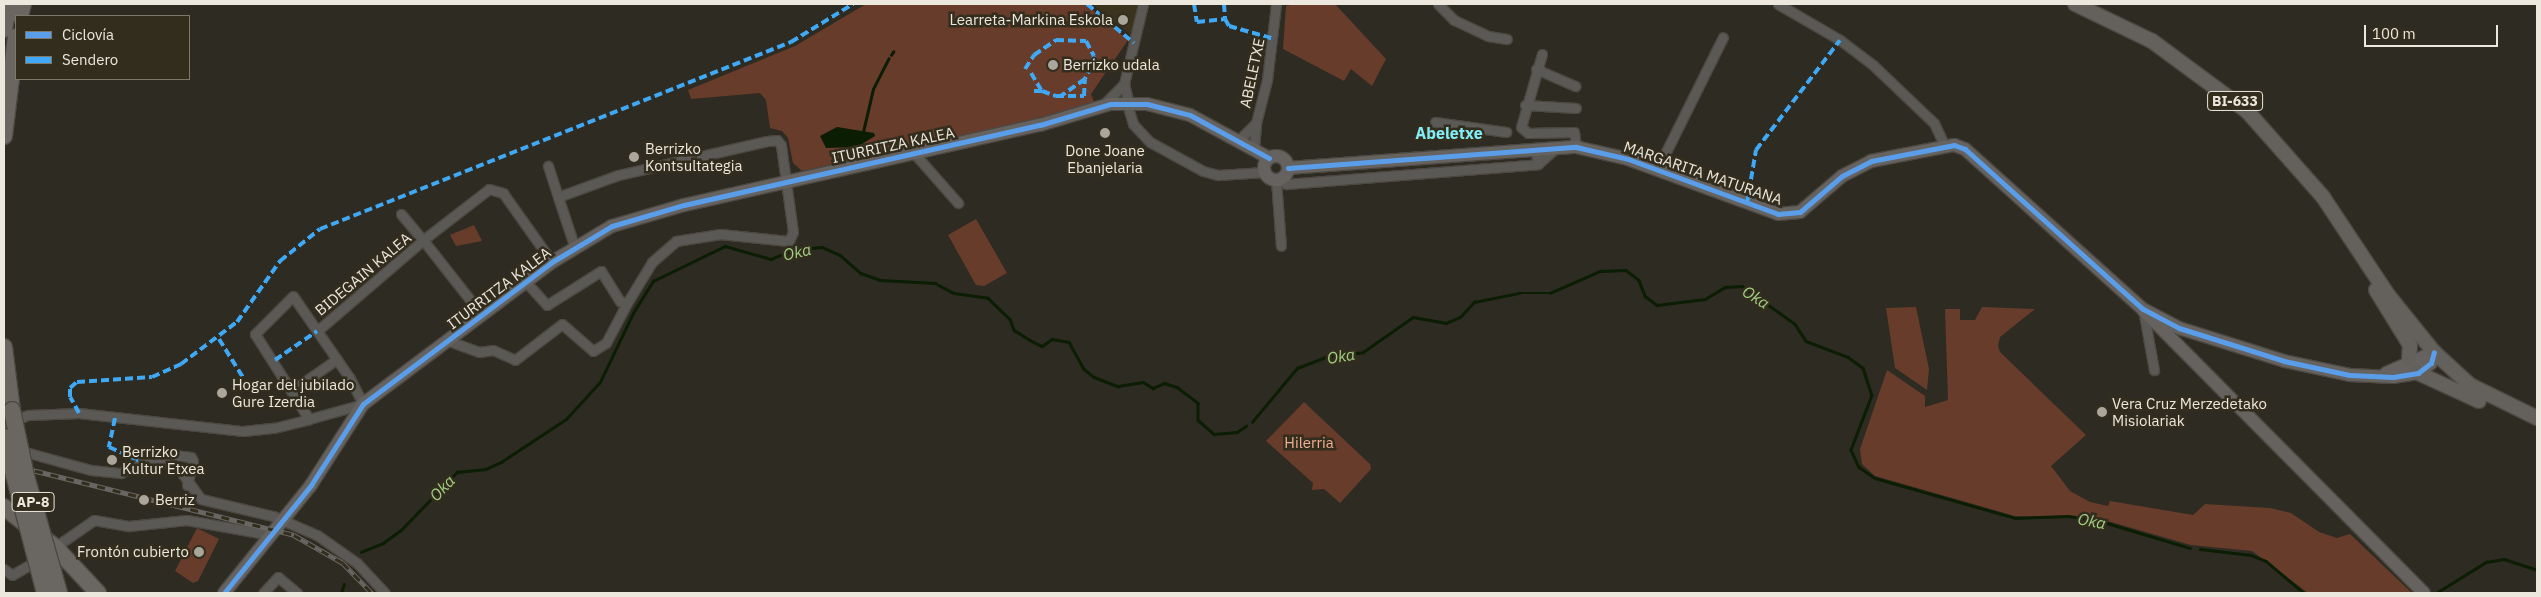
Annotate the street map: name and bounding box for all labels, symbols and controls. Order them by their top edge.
place label: Learreta-Markina Eskola [949,11,1113,29]
marker: Learreta-Markina Eskola [1117,14,1129,26]
legend [15,15,190,80]
scale bar [2366,15,2500,47]
text: 100 m [2372,24,2416,43]
text: Ciclovía [62,25,114,44]
street label: ABELETXE [1236,36,1268,110]
text: Sendero [62,50,118,69]
place label: Berrizko udala [1063,56,1160,74]
marker: Berrizko udala [1047,59,1059,71]
road number: BI-633 [2206,90,2264,112]
street label: ITURRITZA KALEA [830,123,956,167]
district label: Abeletxe [1415,123,1483,143]
marker: Done Joane Ebanjelaria [1099,127,1111,139]
street label: MARGARITA MATURANA [1621,137,1785,209]
place label: Berrizko Kontsultategia [645,139,743,174]
place label: Done Joane Ebanjelaria [1065,141,1145,176]
marker: Berrizko Kontsultategia [627,150,641,164]
street label: BIDEGAIN KALEA [311,229,415,319]
water label: Oka [781,239,813,265]
street label: ITURRITZA KALEA [444,243,554,333]
water label: Oka [1739,281,1773,313]
water label: Oka [1326,344,1356,368]
place label: Hogar del jubilado Gure Izerdia [232,375,354,410]
marker: Hogar del jubilado Gure Izerdia [216,387,228,399]
place label: Vera Cruz Merzedetako Misiolariak [2112,394,2267,429]
marker: Vera Cruz Merzedetako Misiolariak [2096,406,2108,418]
park label: Hilerria [1284,434,1334,452]
place label: Berrizko Kultur Etxea [122,442,204,477]
marker: Berrizko Kultur Etxea [106,454,118,466]
water label: Oka [425,471,459,505]
road number: AP-8 [10,491,56,514]
place label: Berriz [155,491,195,509]
marker: Berriz [137,493,151,507]
water label: Oka [2076,509,2108,533]
place label: Frontón cubierto [77,543,189,561]
marker: Frontón cubierto [193,546,205,558]

